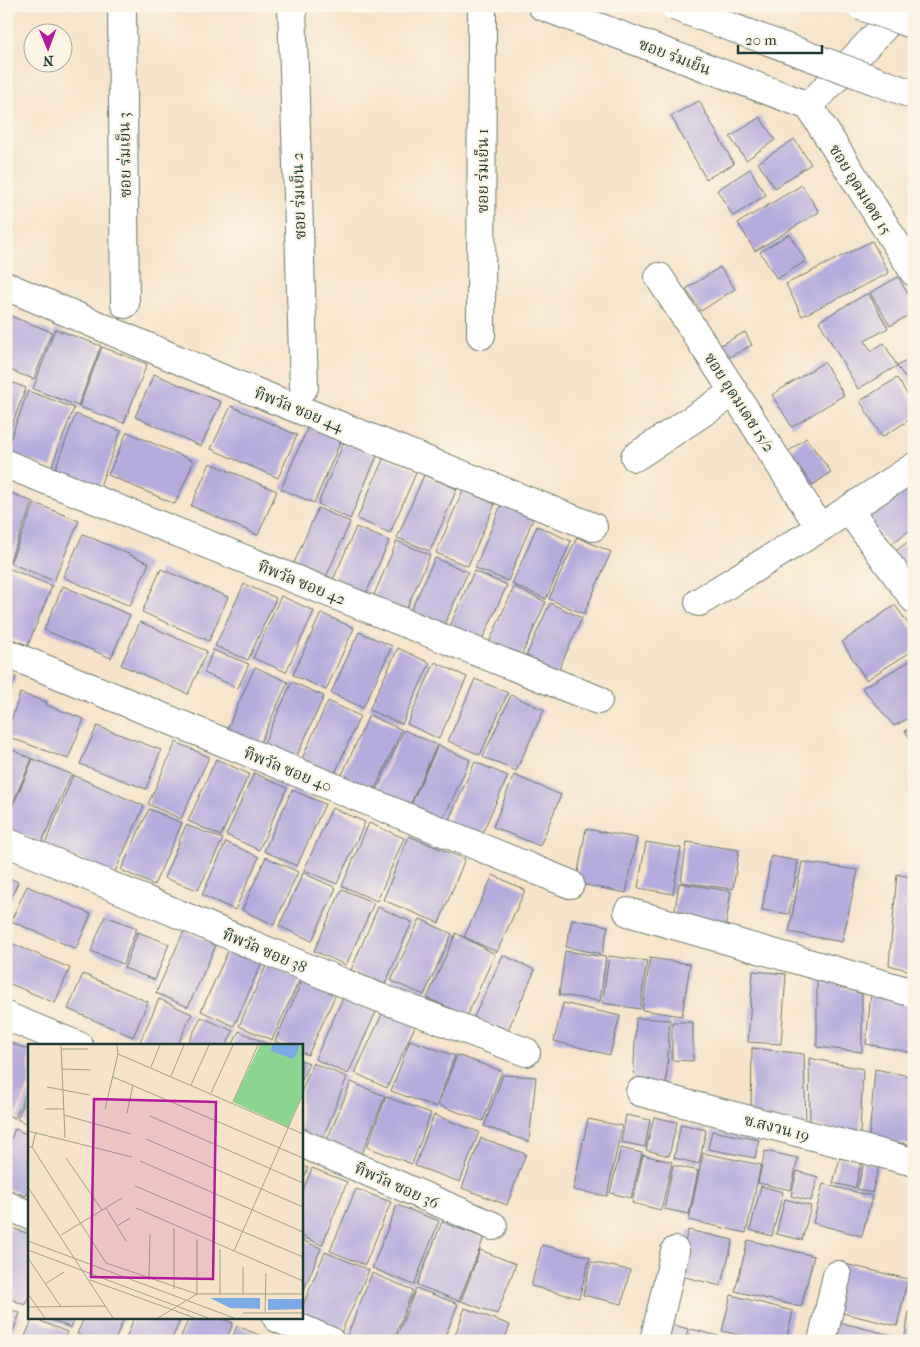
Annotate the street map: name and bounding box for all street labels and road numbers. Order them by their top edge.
street label: ซอย ร่มเย็น [636,34,714,79]
street label: ซอย ร่มเย็น 3 [114,112,135,198]
street label: ซอย ร่มเย็น 1 [473,128,492,214]
street label: ซอย อุดมเดช 15 [824,141,896,239]
street label: ซอย ร่มเย็น 2 [287,152,310,240]
street label: ซอย อุดมเดช 15/2 [699,349,779,457]
street label: ทิพวัล ซอย 44 [252,383,347,436]
street label: ทิพวัล ซอย 42 [255,556,348,609]
street label: ทิพวัล ซอย 40 [241,743,335,796]
street label: ทิพวัล ซอย 38 [220,924,310,977]
street label: ซ.สงวน 19 [742,1110,812,1145]
street label: ทิพวัล ซอย 36 [352,1158,442,1213]

